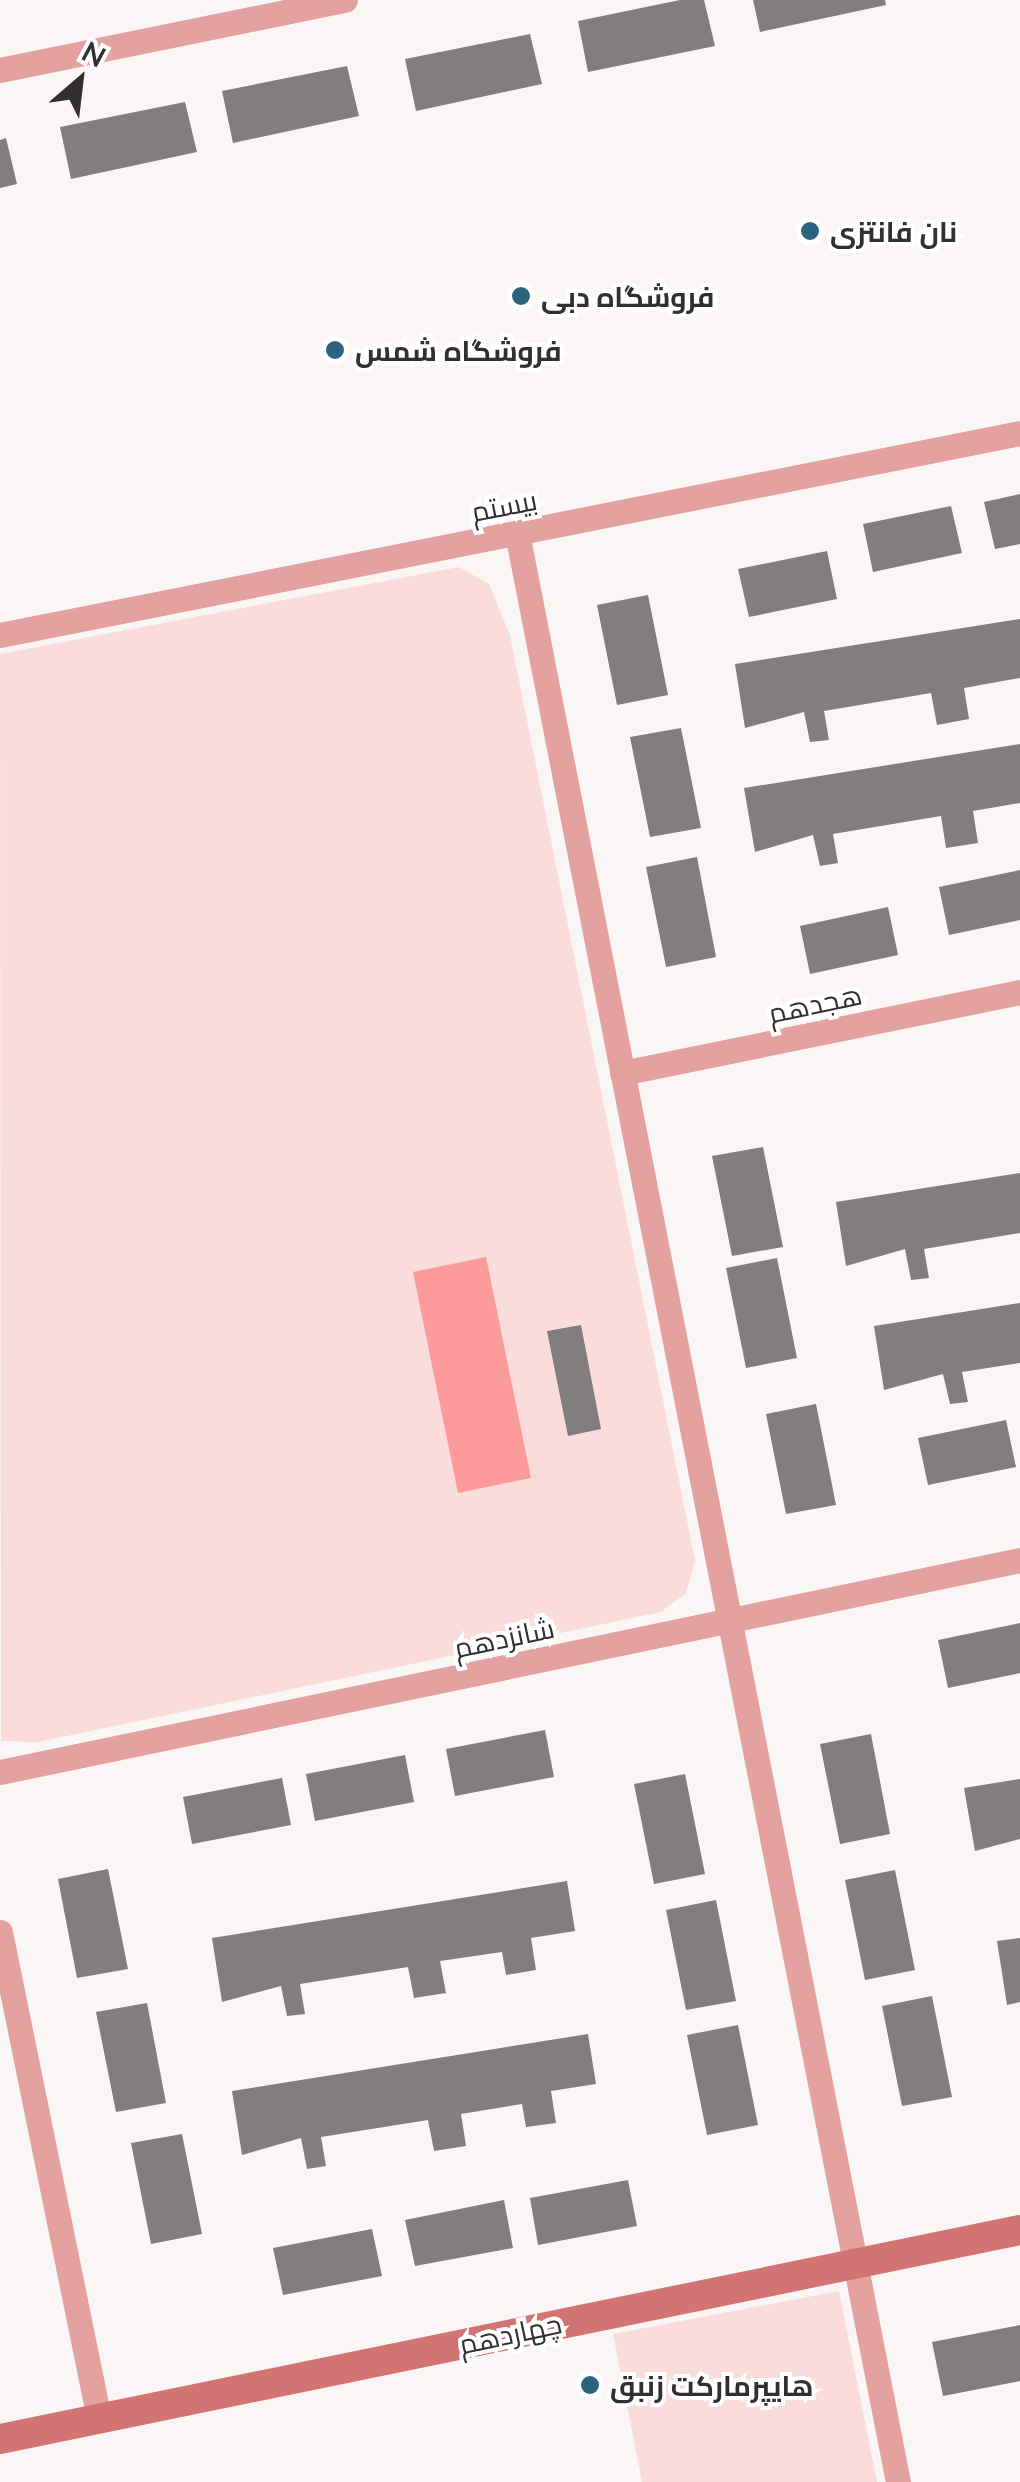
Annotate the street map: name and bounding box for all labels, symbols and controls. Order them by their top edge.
north arrow [30,30,130,130]
text: N [77,33,112,74]
place label: نان فانتزی [830,214,957,248]
marker: نان فانتزی [799,220,821,242]
place label: فروشگاه دبی [541,279,714,313]
marker: فروشگاه دبی [510,285,532,307]
place label: فروشگاه شمس [355,333,562,367]
marker: فروشگاه شمس [324,339,346,361]
street label: بیستم [468,482,540,528]
street label: هجدهم [765,977,865,1029]
street label: شانزدهم [451,1610,557,1664]
street label: چهاردهم [456,2306,564,2360]
place label: هایپرمارکت زنبق [610,2368,813,2402]
marker: هایپرمارکت زنبق [579,2374,601,2396]

